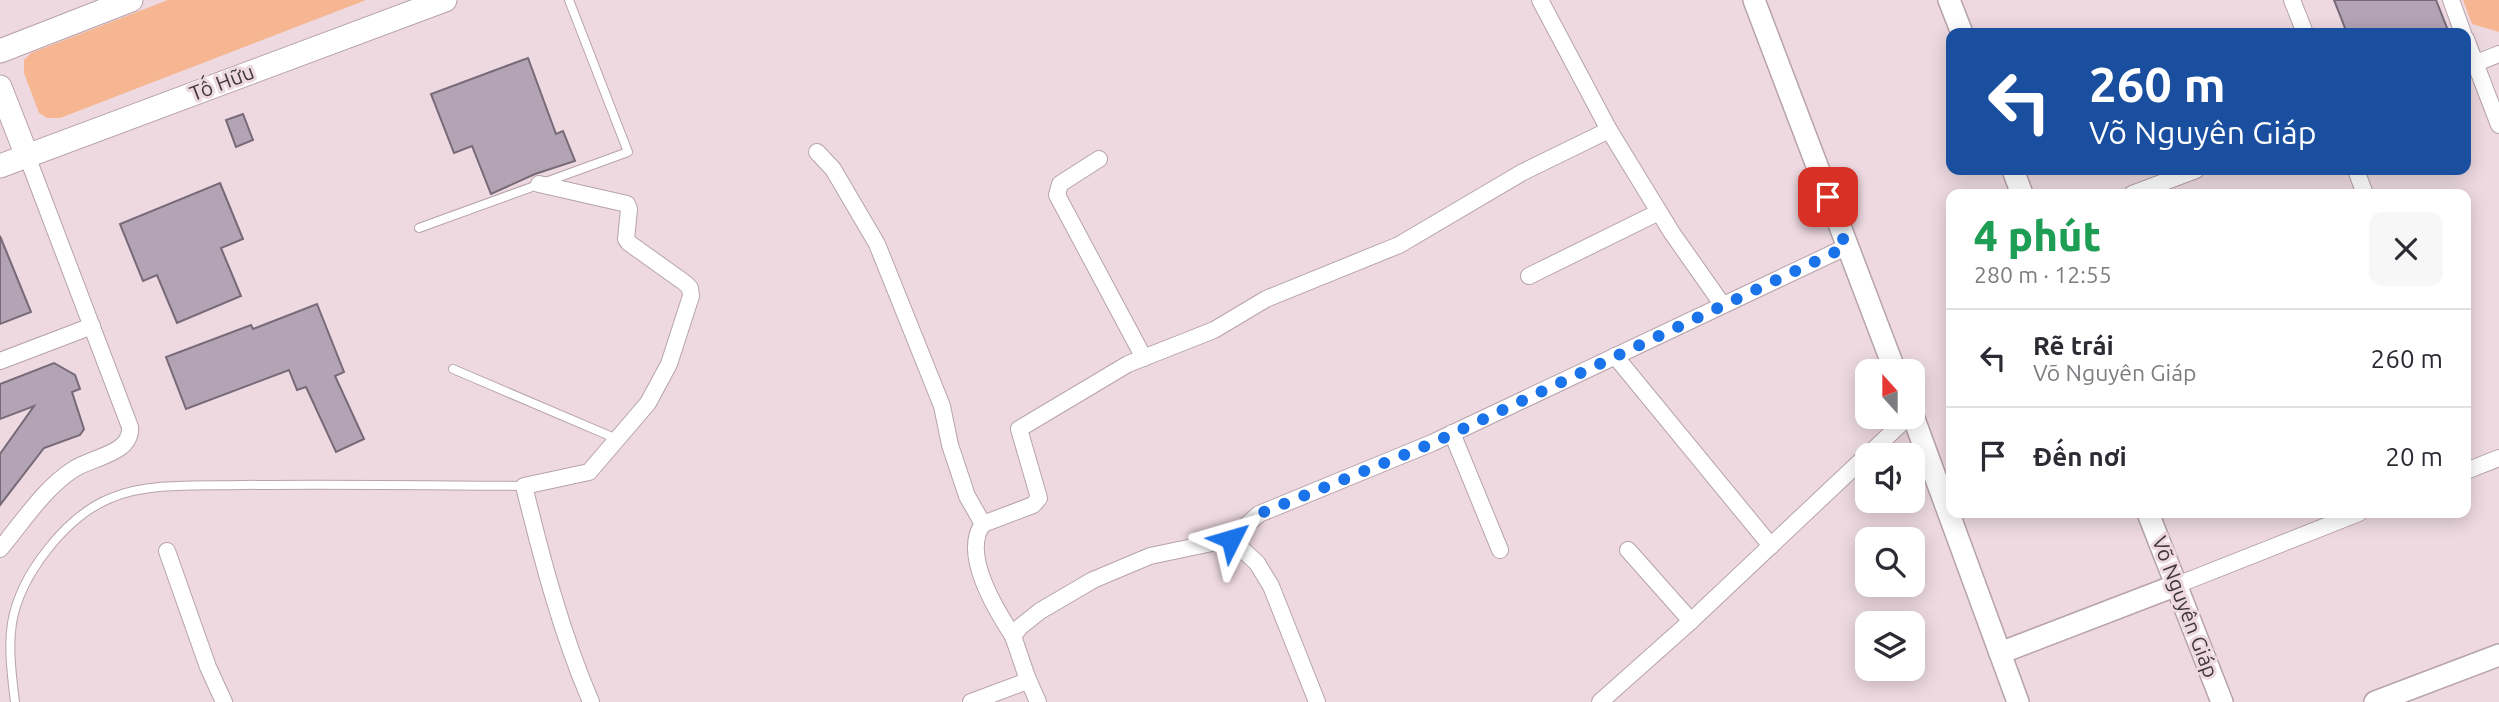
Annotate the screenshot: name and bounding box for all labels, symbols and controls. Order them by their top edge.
icon: left [1974,56,2065,147]
text: 260 m [2089,56,2226,111]
street label: Tố Hữu [185,57,257,105]
text: Võ Nguyên Giáp [2089,114,2316,150]
pin [1798,167,1858,227]
icon: arrive [1809,178,1847,216]
text: 4 phút [1974,212,2101,259]
button: close [2369,212,2443,286]
text: 280 m · 12:55 [1974,262,2112,287]
text: Rẽ trái [2033,331,2114,360]
icon: left [1974,339,2012,377]
text: 260 m [2371,344,2443,373]
north arrow [1855,359,1925,429]
map controls [1855,359,1925,681]
text: Võ Nguyên Giáp [2033,360,2196,385]
icon: arrive [1974,437,2012,475]
text: Đến nơi [2033,442,2127,471]
text: 20 m [2385,442,2443,471]
button: sound [1855,443,1925,513]
position arrow [1194,502,1268,576]
button: search [1855,527,1925,597]
street label: Võ Nguyên Giáp [2148,533,2224,681]
button: layers [1855,611,1925,681]

